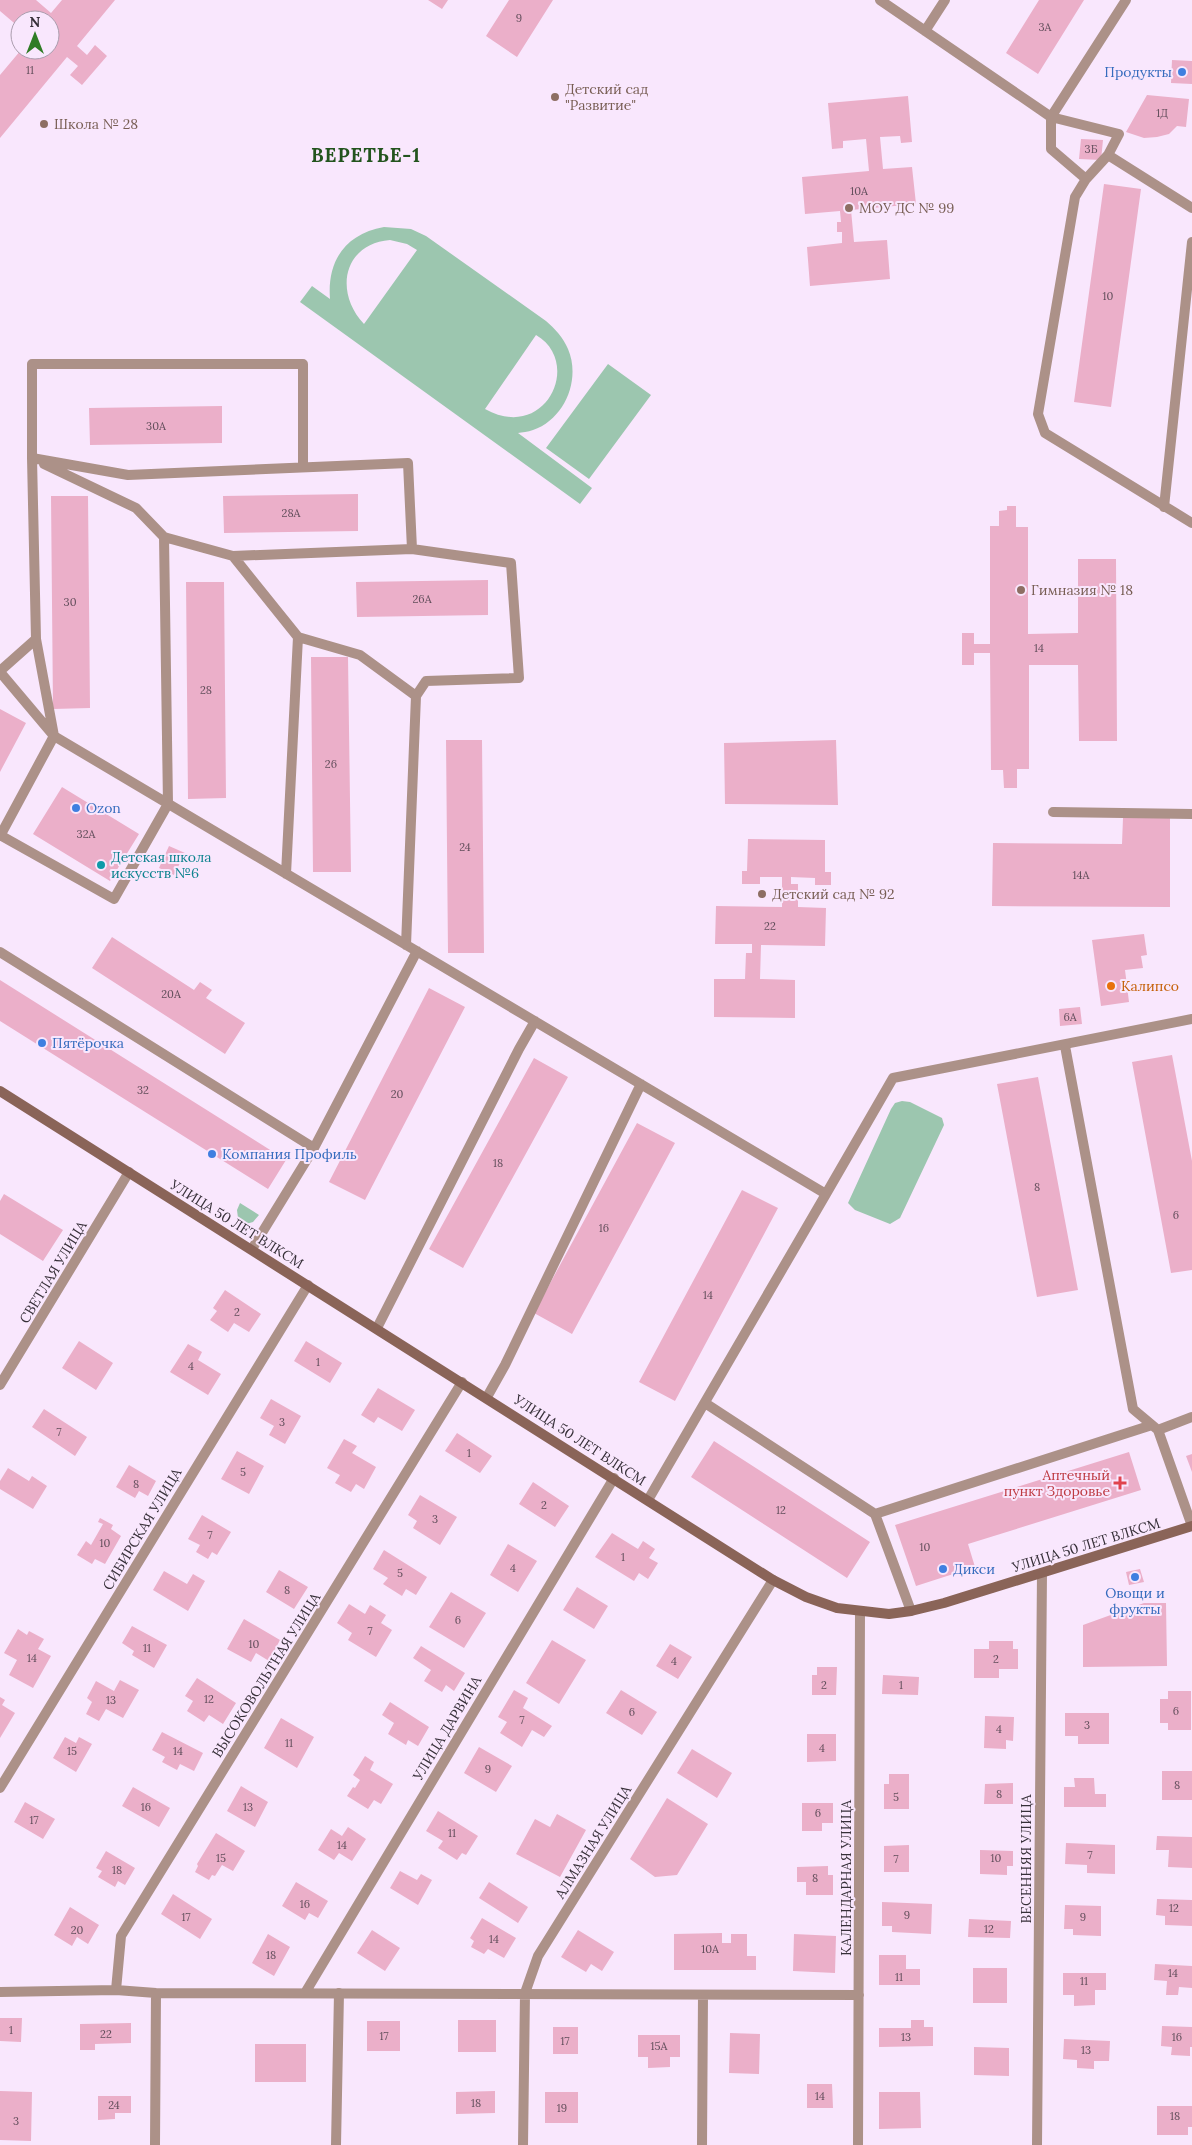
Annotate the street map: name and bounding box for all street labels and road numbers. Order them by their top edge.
street label: УЛИЦА 50 ЛЕТ ВЛКСМ [166,1175,307,1272]
street label: СВЕТЛАЯ УЛИЦА [15,1217,91,1327]
street label: УЛИЦА 50 ЛЕТ ВЛКСМ [510,1390,650,1490]
street label: СИБИРСКАЯ УЛИЦА [98,1465,186,1593]
street label: УЛИЦА 50 ЛЕТ ВЛКСМ [1009,1514,1162,1576]
street label: ВЫСОКОВОЛЬТНАЯ УЛИЦА [208,1589,324,1761]
street label: УЛИЦА ДАРВИНА [408,1672,485,1784]
street label: АЛМАЗНАЯ УЛИЦА [550,1782,635,1903]
street label: ВЕСЕННЯЯ УЛИЦА [1017,1794,1035,1923]
street label: КАЛЕНДАРНАЯ УЛИЦА [837,1800,855,1956]

